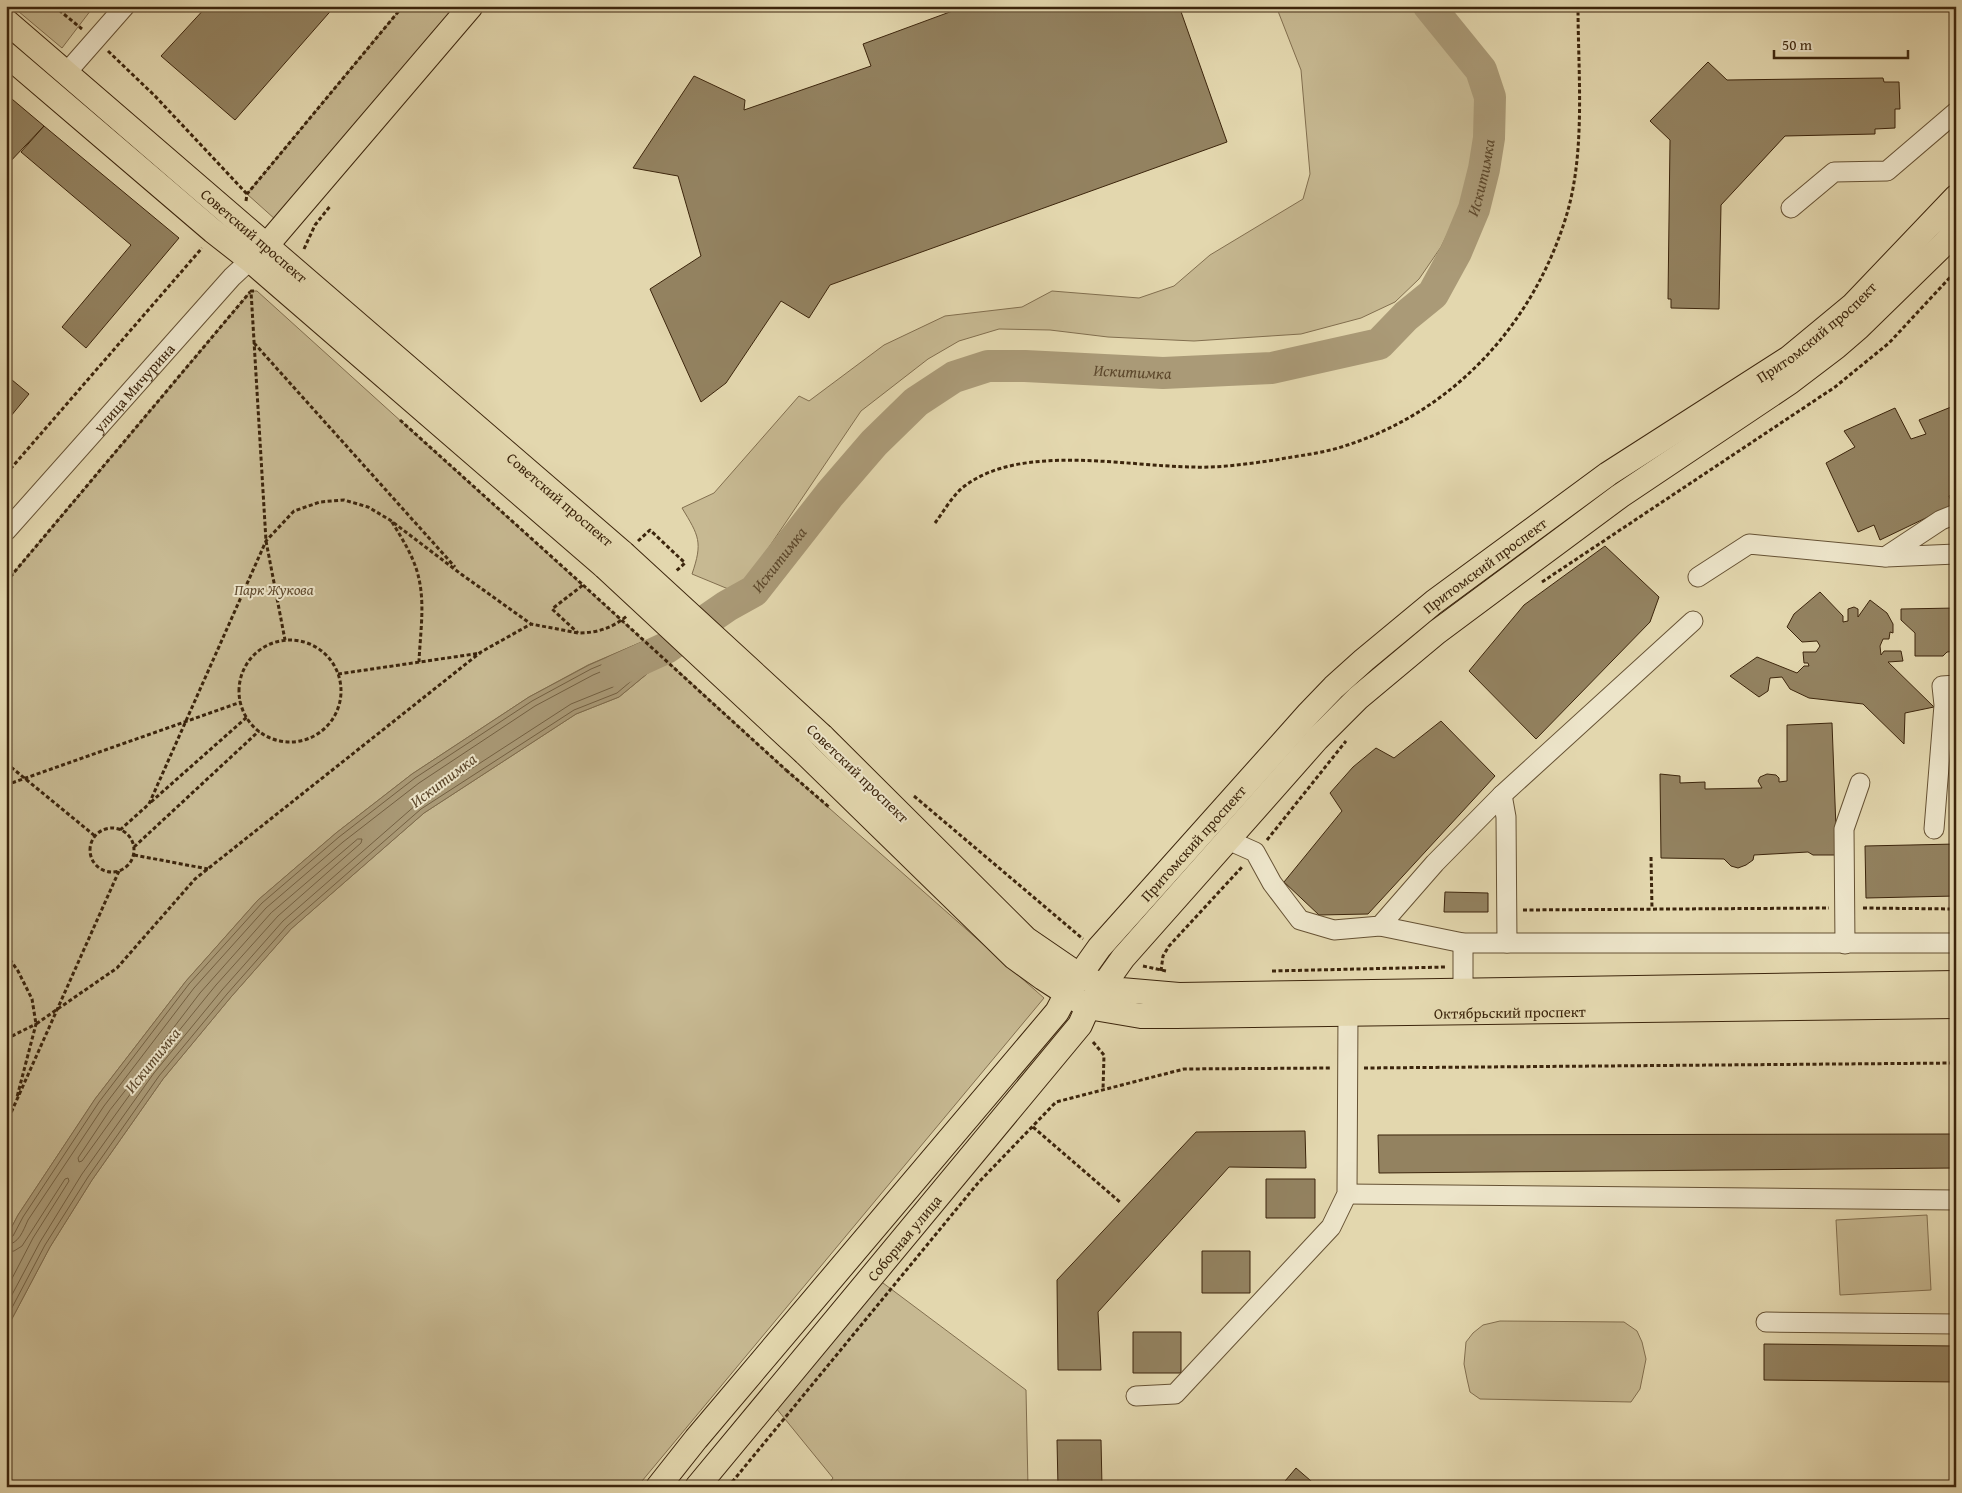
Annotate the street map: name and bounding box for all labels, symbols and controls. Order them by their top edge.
scale bar [1774,28,1908,60]
text: 50 m [1782,34,1813,55]
water label: Искитимка [1460,137,1501,220]
street label: Советский проспект [197,183,313,288]
street label: Притомский проспект [1752,276,1881,387]
street label: улица Мичурина [88,338,180,438]
water label: Искитимка [1093,357,1172,385]
street label: Советский проспект [503,447,619,551]
street label: Притомский проспект [1418,512,1551,618]
water label: Искитимка [745,521,813,598]
park label: Парк Жукова [234,579,314,600]
street label: Советский проспект [802,719,914,828]
water label: Искитимка [405,747,482,813]
street label: Притомский проспект [1135,780,1251,906]
street label: Октябрьский проспект [1434,1000,1587,1023]
water label: Искитимка [118,1022,186,1098]
street label: Соборная улица [862,1189,946,1285]

